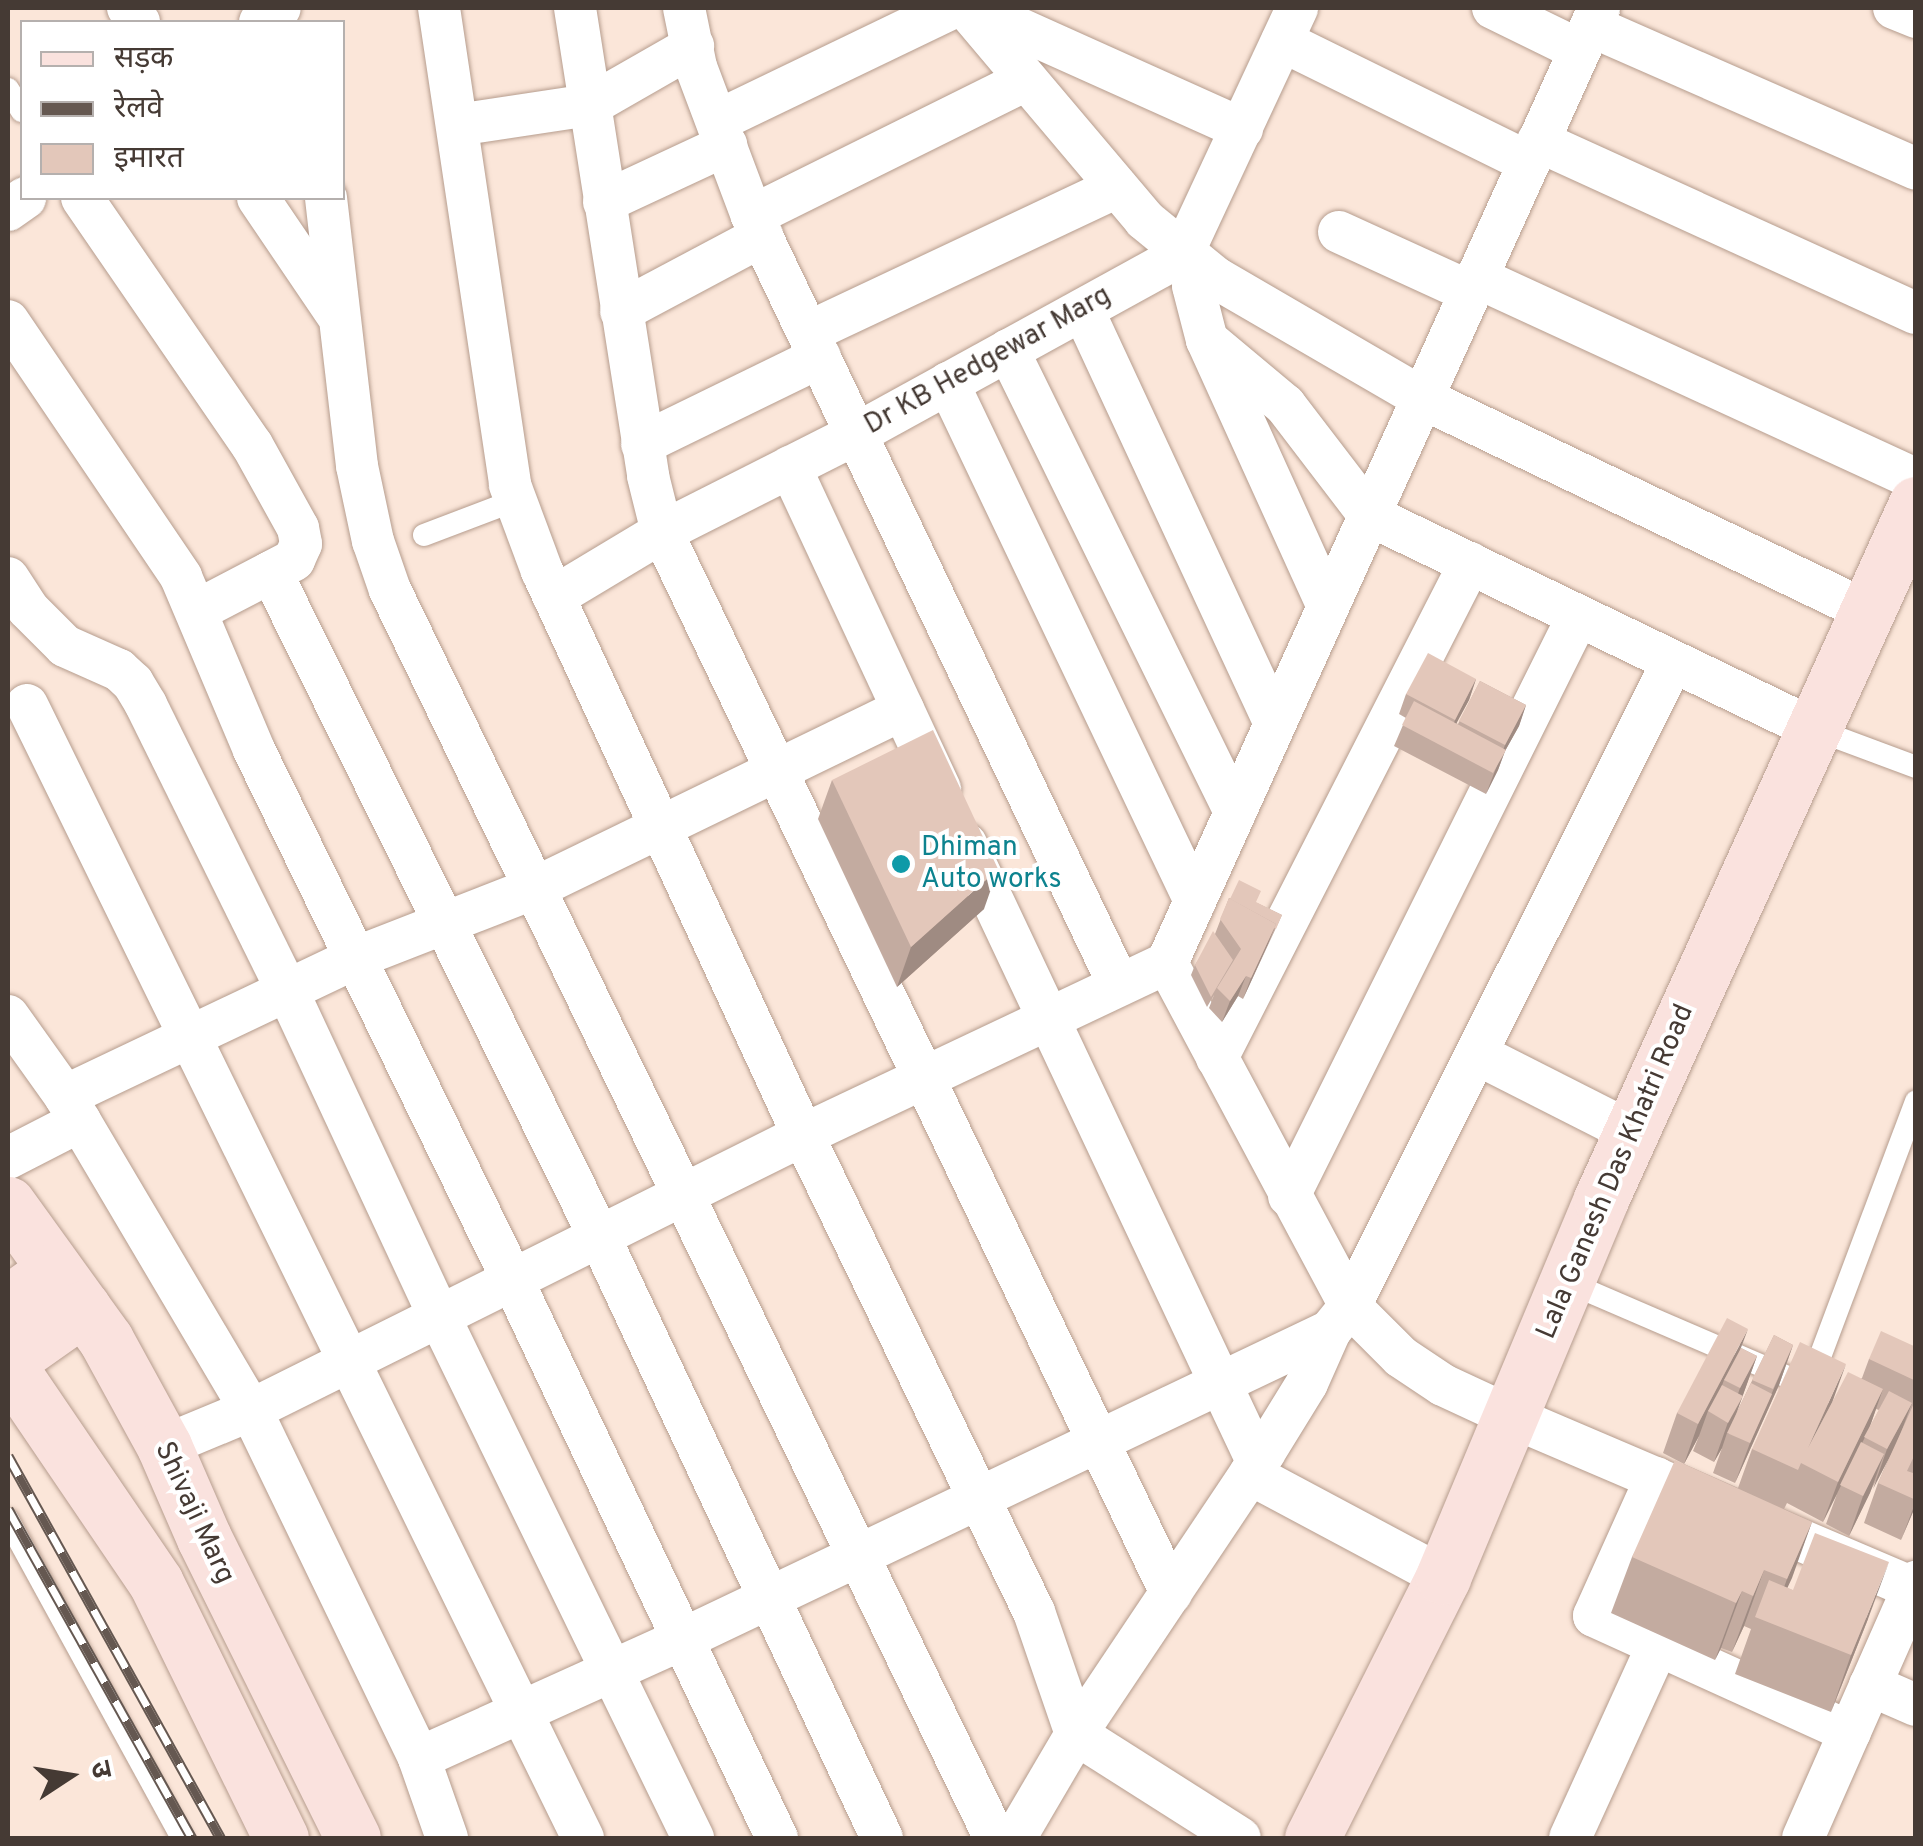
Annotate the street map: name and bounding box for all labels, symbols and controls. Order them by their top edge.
legend [20,20,345,200]
text: सड़क [114,41,173,78]
text: रेलवे [114,91,163,128]
text: इमारत [114,141,184,178]
street label: Dr KB Hedgewar Marg [859,279,1117,443]
place label: Dhiman Auto works [921,831,1062,897]
marker: Dhiman Auto works [890,853,912,875]
street label: Lala Ganesh Das Khatri Road [1530,1000,1702,1344]
street label: Shivaji Marg [147,1437,241,1589]
north arrow [20,1726,120,1826]
text: उ [80,1758,119,1782]

